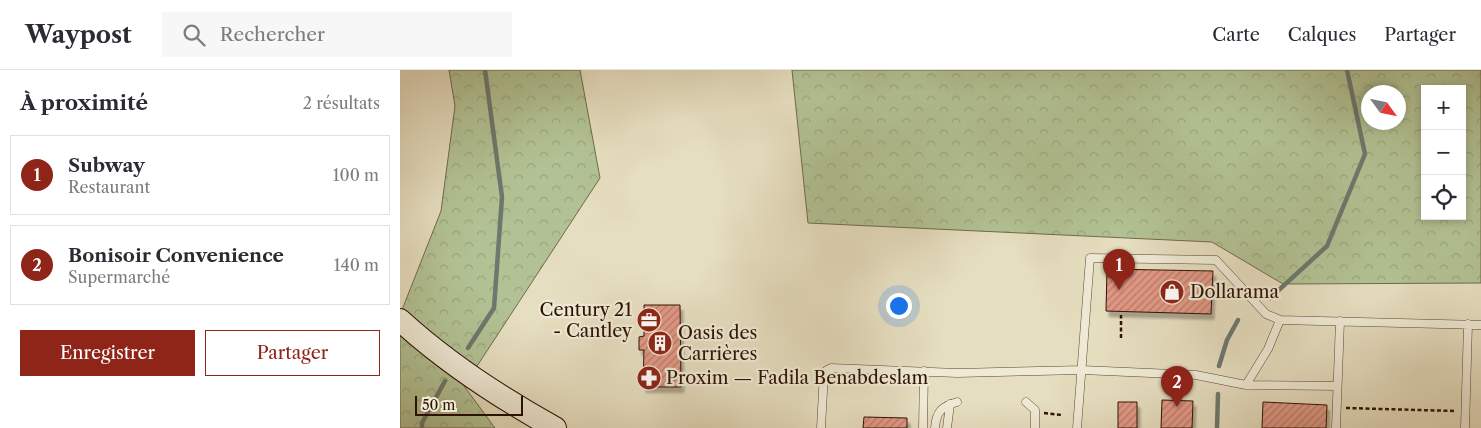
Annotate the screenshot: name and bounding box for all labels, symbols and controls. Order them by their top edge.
search box [162,12,512,57]
text: Waypost [25,20,132,49]
icon: search [180,21,208,49]
text: Rechercher [220,23,325,46]
text: Carte [1212,24,1260,46]
text: Calques [1288,24,1356,46]
text: Partager [1384,24,1456,46]
north arrow [1361,85,1406,130]
map controls [1421,85,1466,220]
button: + [1421,85,1466,130]
text: À proximité [20,90,148,115]
text: 2 résultats [303,93,380,113]
button: − [1421,130,1466,175]
text: Subway [68,154,145,177]
text: 1 [33,165,41,185]
text: 100 m [333,165,379,185]
button: locate [1421,175,1466,220]
text: Restaurant [68,177,150,197]
text: Bonisoir Convenience [68,244,284,267]
pin: 1 [1103,249,1135,290]
text: 2 [32,255,42,275]
text: 140 m [334,255,379,275]
text: Supermarché [68,267,170,287]
shop icon: Dollarama [1159,279,1185,305]
place label: Dollarama [1190,281,1280,303]
your location [886,293,912,319]
place label: Century 21 - Cantley [540,299,633,342]
office icon: Century 21 - Cantley [636,307,662,333]
place label: Oasis des Carrières [678,322,757,365]
button: Enregistrer [20,330,195,376]
button: Partager [205,330,380,376]
building icon: Oasis des Carrières [647,330,673,356]
pharmacy icon: Proxim — Fadila Benabdeslam [636,365,662,391]
pin: 2 [1161,366,1193,407]
place label: Proxim — Fadila Benabdeslam [666,367,929,389]
scale bar [415,393,522,416]
text: 50 m [422,396,455,414]

